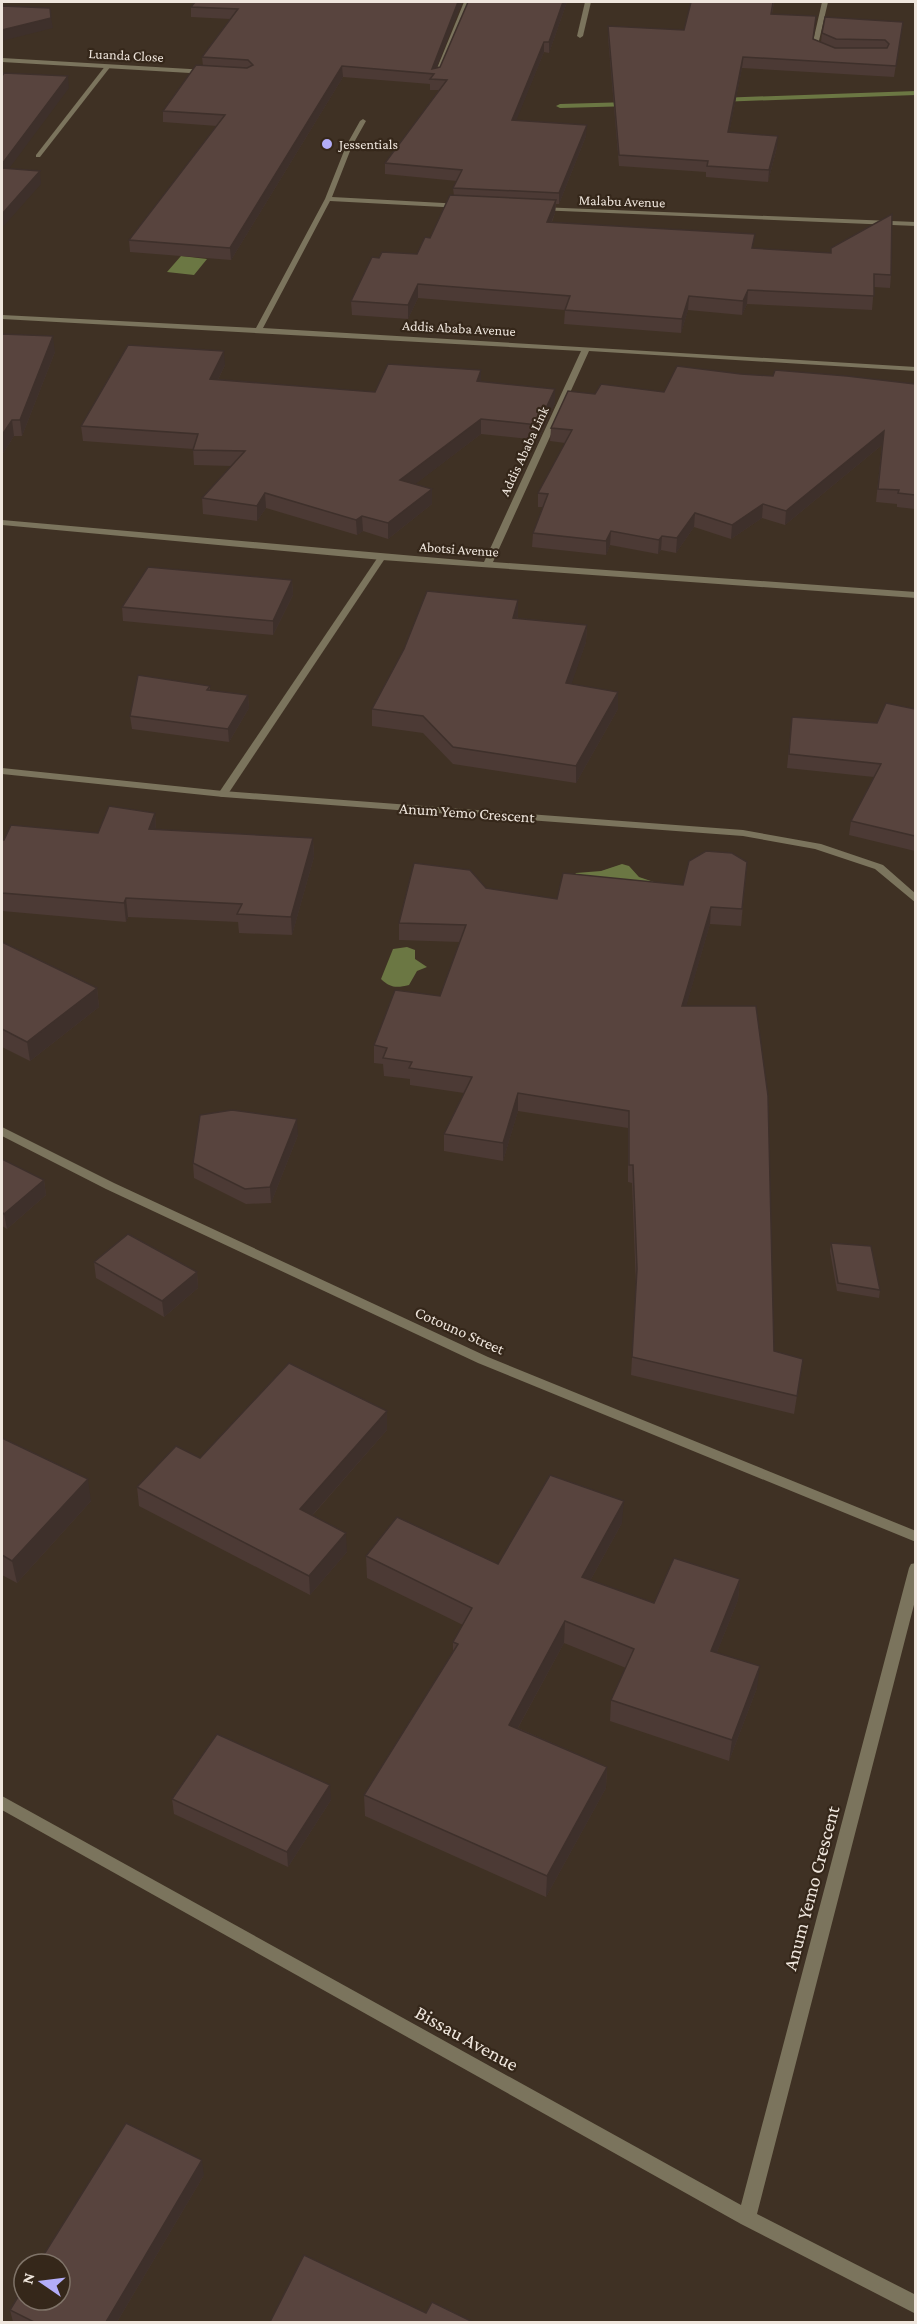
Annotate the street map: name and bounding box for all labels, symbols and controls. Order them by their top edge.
street label: Luanda Close [88,45,164,65]
place label: Jessentials [337,136,398,152]
marker: Jessentials [320,137,334,151]
street label: Malabu Avenue [578,191,666,211]
street label: Addis Ababa Avenue [402,317,516,339]
street label: Addis Ababa Link [496,403,552,498]
street label: Abotsi Avenue [419,538,499,560]
street label: Anum Yemo Crescent [399,799,536,826]
street label: Cotouno Street [413,1303,508,1358]
street label: Anum Yemo Crescent [778,1803,844,1973]
street label: Bissau Avenue [412,2001,523,2075]
north arrow [12,2252,72,2312]
text: N [18,2271,38,2286]

